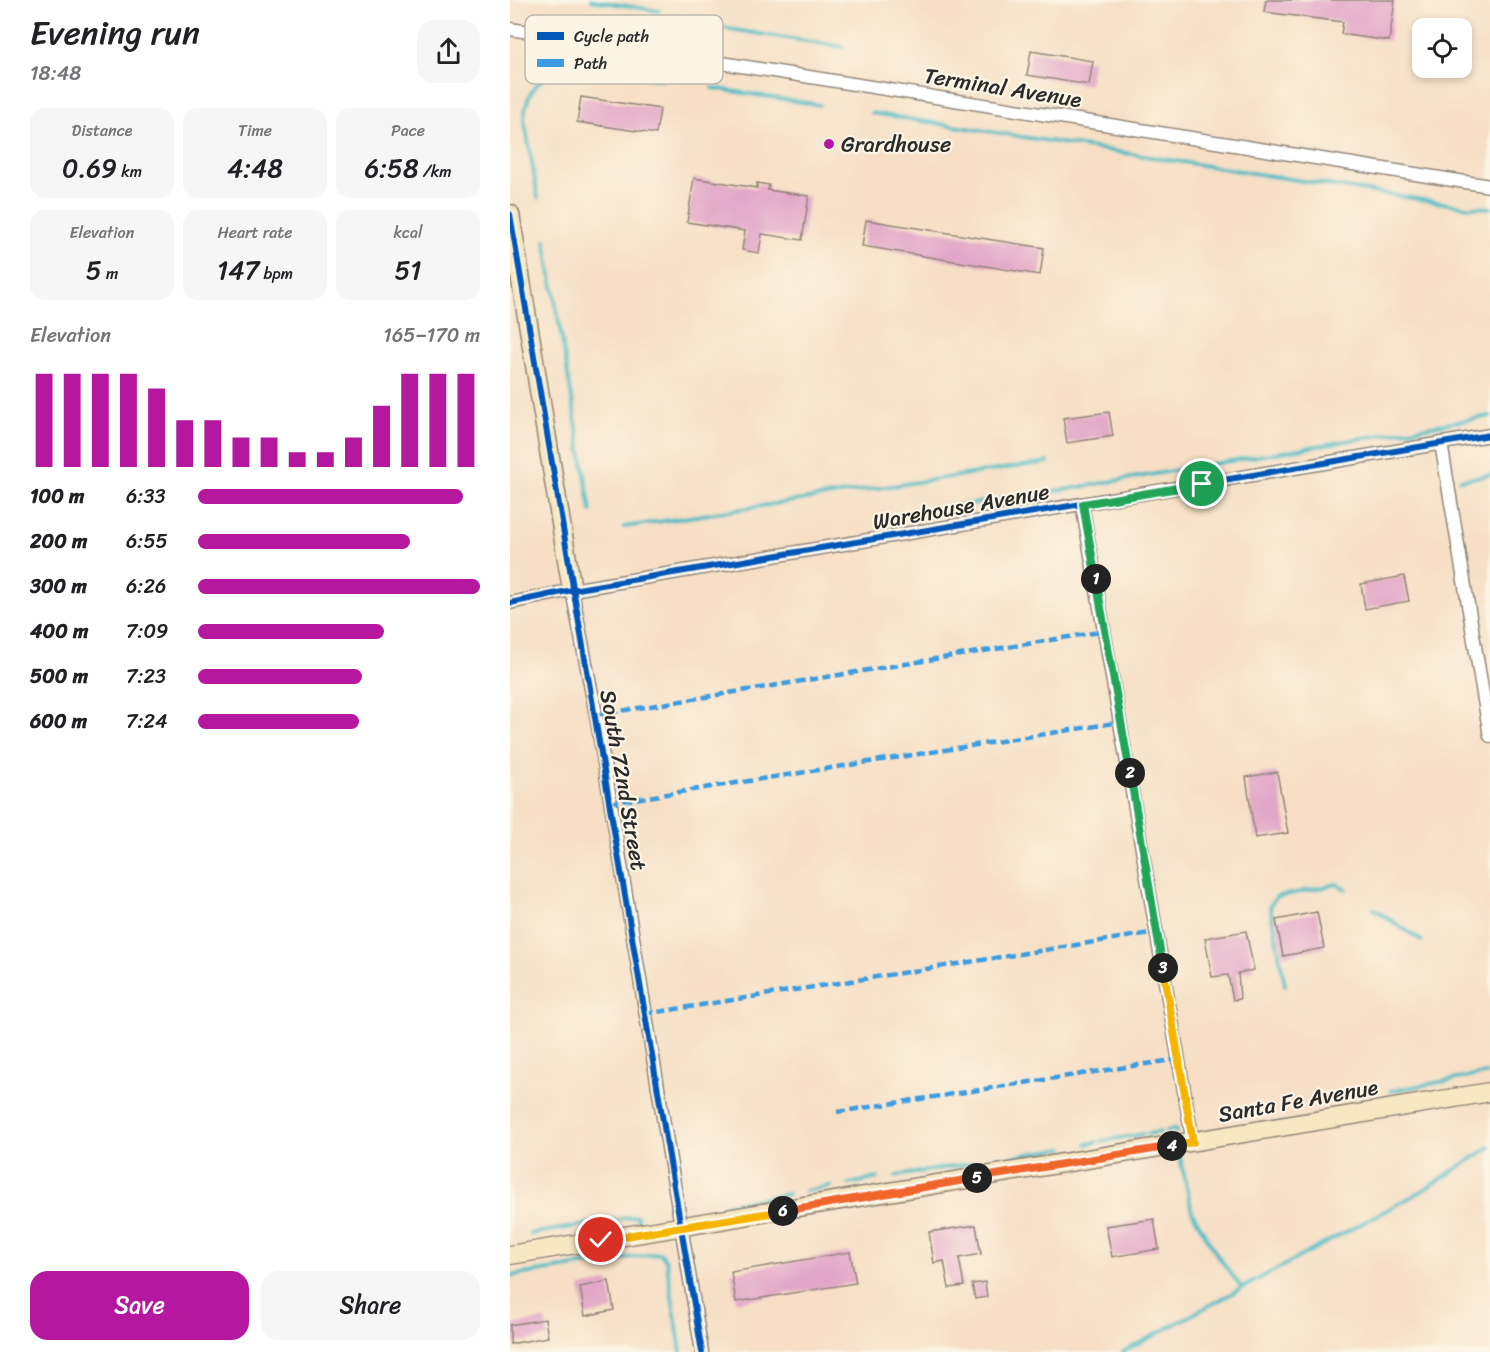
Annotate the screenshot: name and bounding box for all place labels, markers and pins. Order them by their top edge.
place label: Grardhouse [841,125,951,164]
marker: Grardhouse [822,137,836,151]
pin [1176,458,1227,509]
pin: 1 [1081,564,1111,594]
pin: 2 [1115,758,1145,788]
pin: 3 [1148,953,1178,983]
pin: 4 [1157,1131,1187,1161]
pin: 5 [962,1163,992,1193]
pin: 6 [768,1196,798,1226]
pin [575,1214,626,1265]

